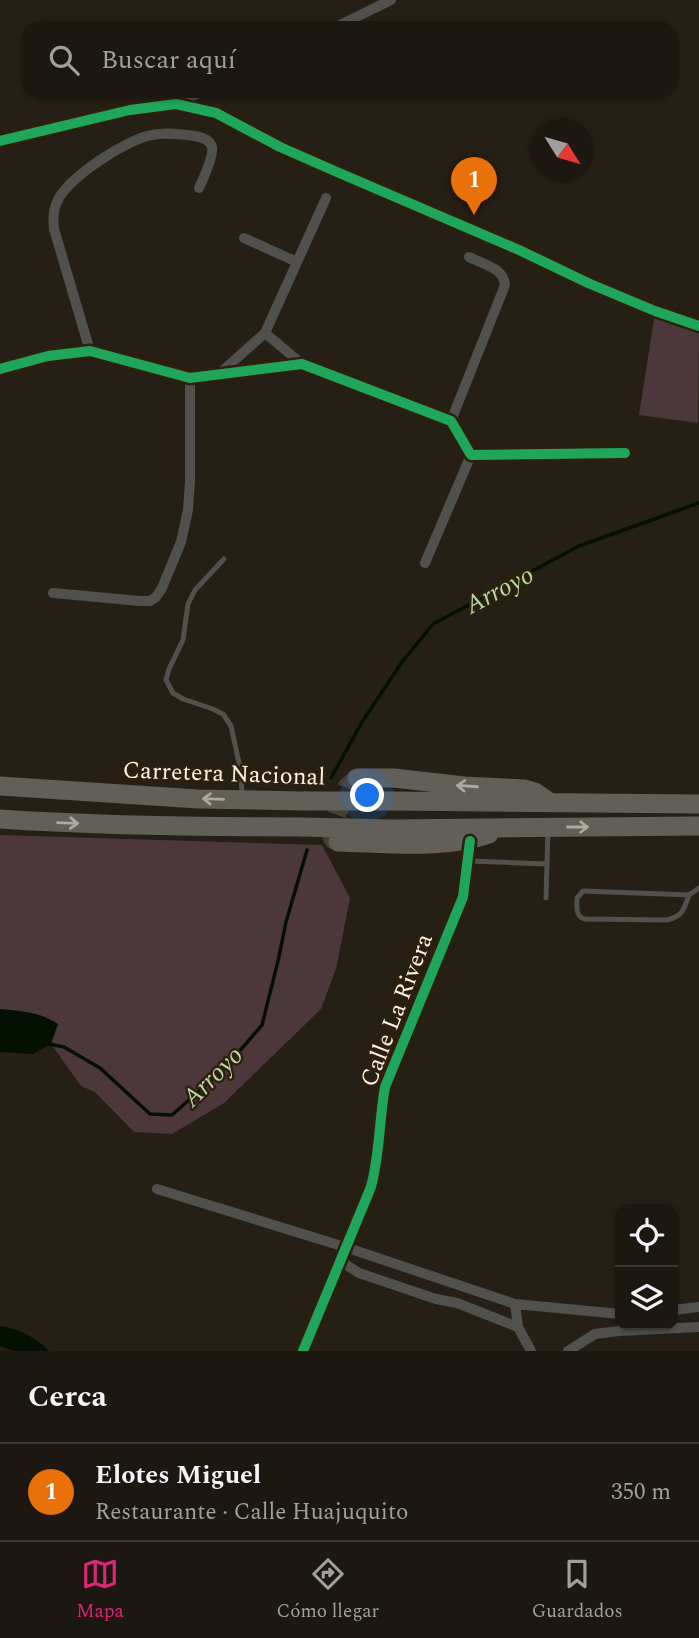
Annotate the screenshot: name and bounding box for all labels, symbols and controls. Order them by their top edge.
search box [21,21,678,98]
text: Buscar aquí [101,40,236,80]
icon: search [45,41,83,79]
north arrow [531,119,594,182]
pin: 1 [451,157,497,215]
water label: Arroyo [457,555,541,625]
street label: Carretera Nacional [122,752,326,796]
your location [350,778,384,812]
one-way arrow [456,779,479,792]
one-way arrow [201,792,224,806]
one-way arrow [56,816,79,829]
one-way arrow [567,820,590,834]
street label: Calle La Rivera [351,928,443,1092]
water label: Arroyo [172,1037,253,1117]
map controls [615,1204,678,1330]
button: locate [615,1204,678,1267]
button: layers [615,1267,678,1330]
text: Cerca [28,1374,107,1420]
text: Elotes Miguel [95,1455,261,1495]
text: 1 [45,1475,57,1510]
text: 350 m [611,1475,671,1510]
text: Restaurante · Calle Huajuquito [95,1495,409,1530]
tab: Mapa [76,1555,124,1626]
tab: Cómo llegar [276,1555,379,1626]
tab: Guardados [532,1555,623,1626]

